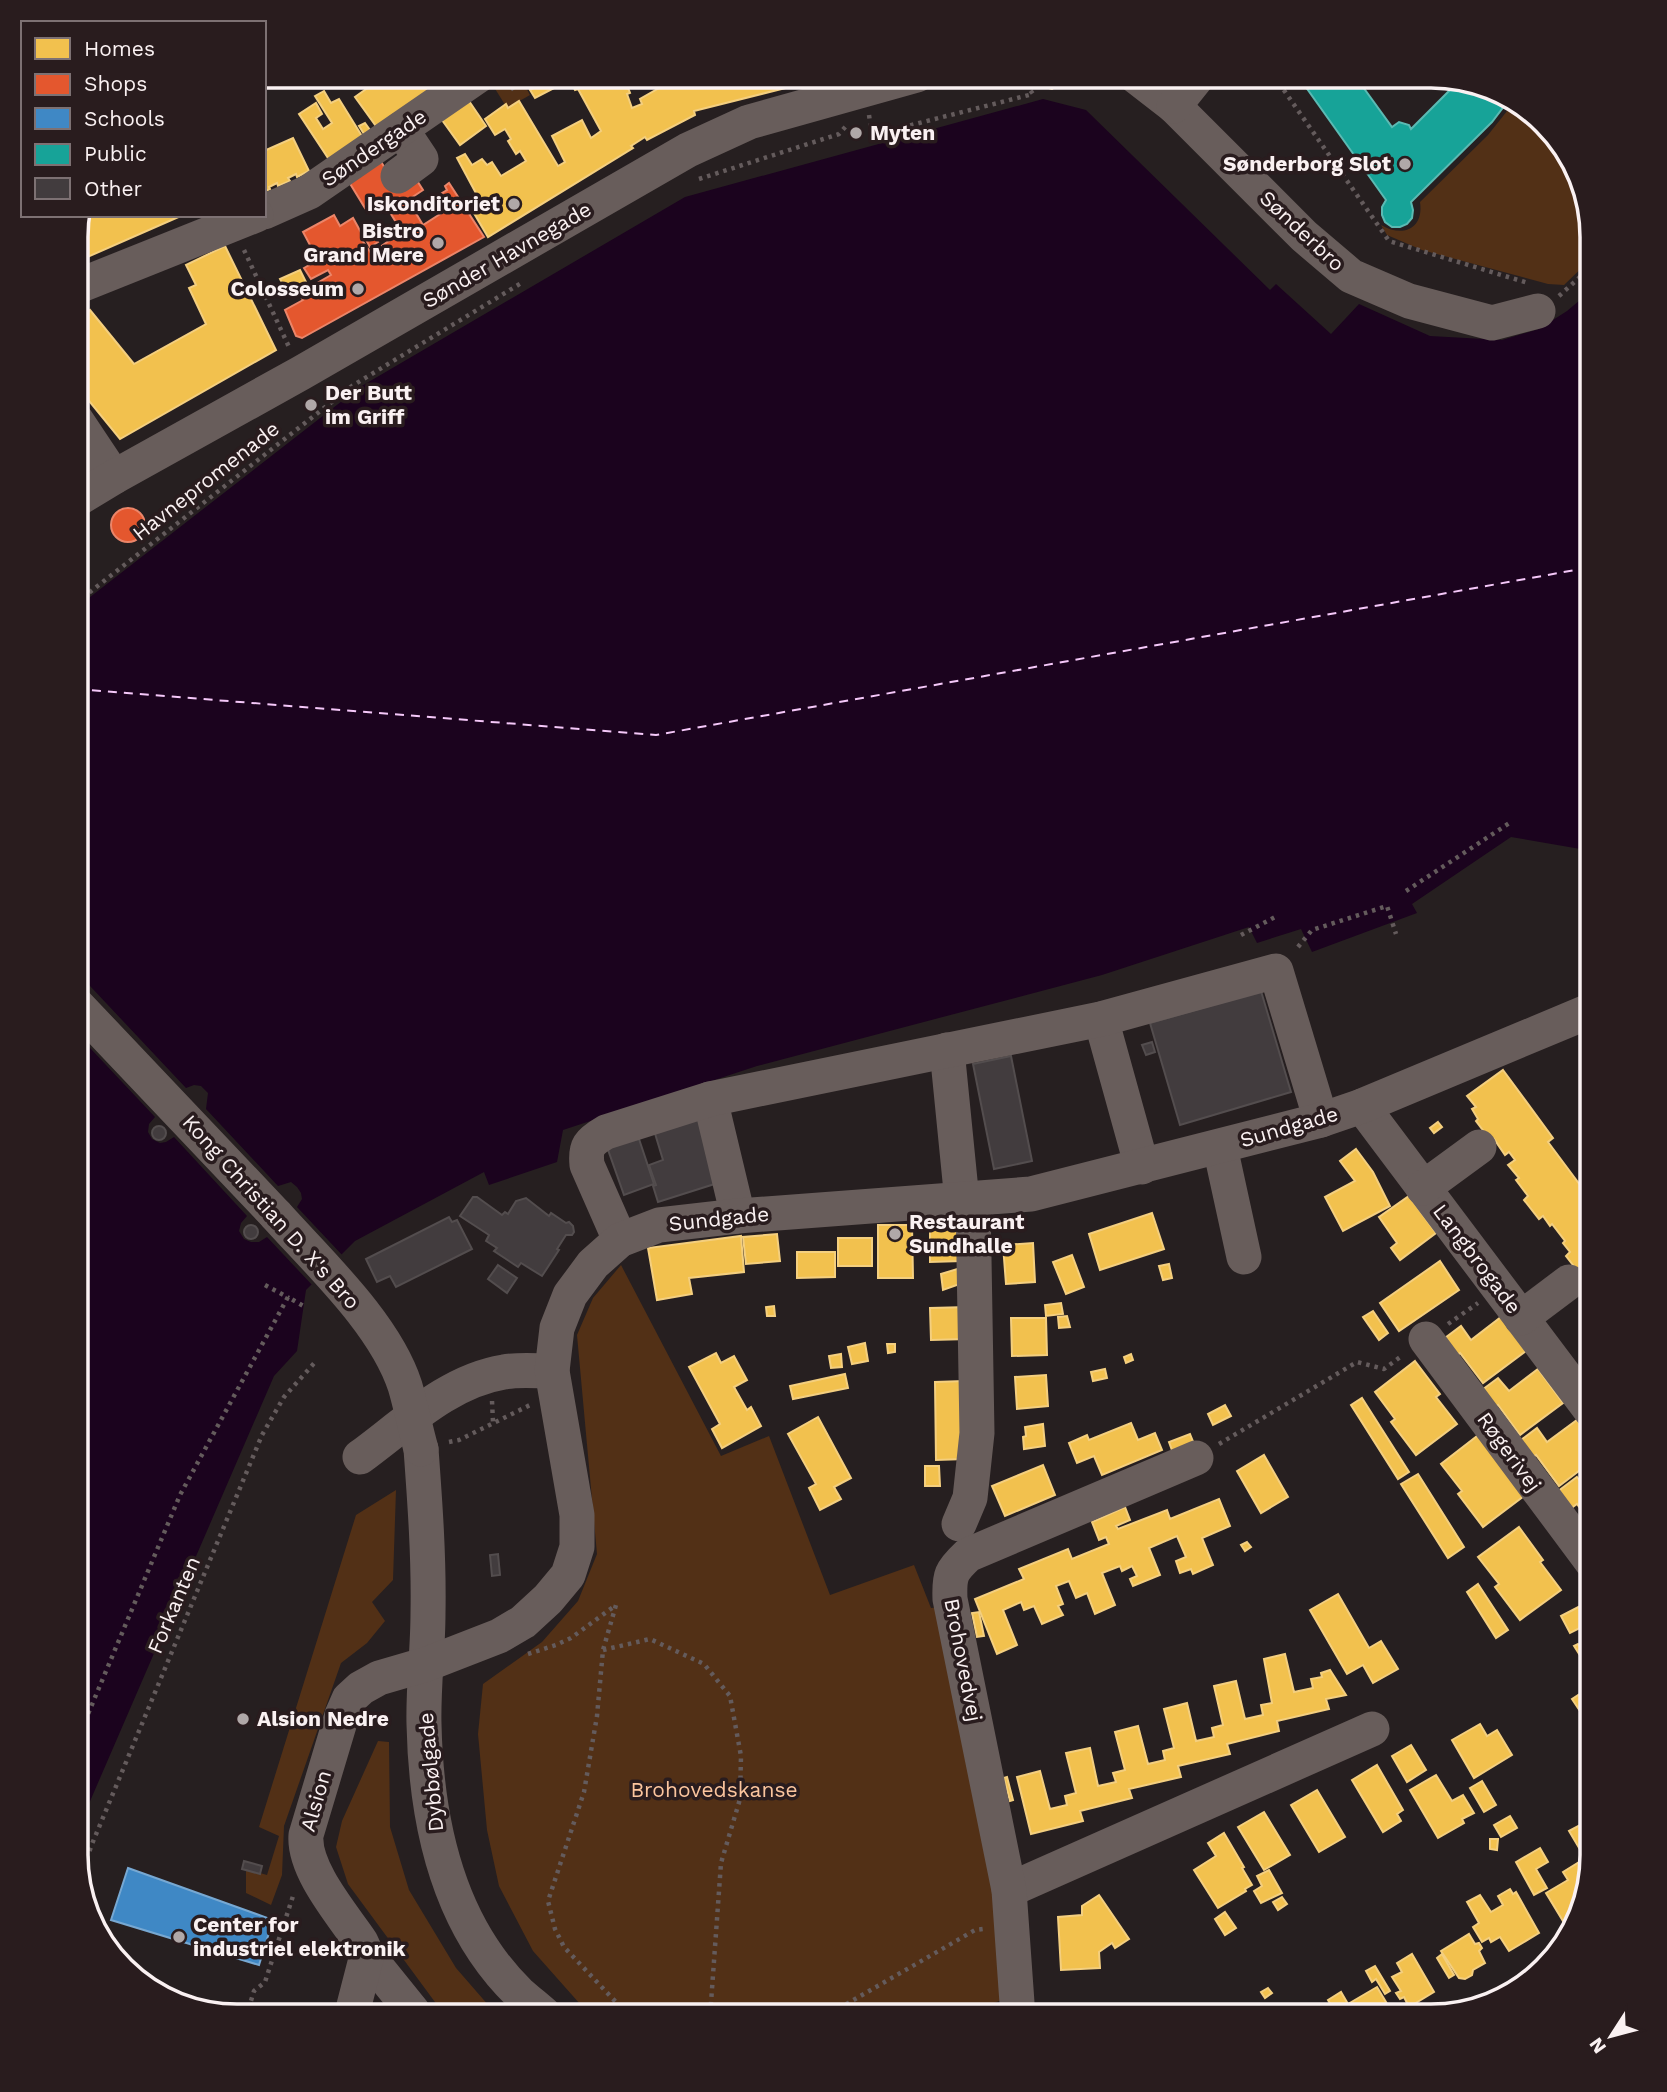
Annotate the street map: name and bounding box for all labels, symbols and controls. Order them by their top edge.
legend [21,21,266,217]
text: Homes [84,36,155,61]
text: Shops [84,71,147,96]
street label: Søndergade [317,103,431,192]
text: Schools [84,106,165,131]
place label: Myten [870,120,935,145]
marker: Myten [848,125,864,141]
text: Public [84,141,147,166]
place label: Sønderborg Slot [1223,151,1391,176]
marker: Sønderborg Slot [1397,156,1413,172]
text: Other [84,176,143,201]
street label: Sønderbro [1255,185,1350,276]
place label: Iskonditoriet [367,191,500,216]
street label: Sønder Havnegade [418,196,596,313]
marker: Iskonditoriet [506,196,522,212]
place label: Bistro Grand Mere [303,218,424,267]
marker: Bistro Grand Mere [430,235,446,251]
place label: Colosseum [230,276,344,301]
marker: Colosseum [350,281,366,297]
place label: Der Butt im Griff [325,380,412,429]
marker: Der Butt im Griff [303,397,319,413]
street label: Havnepromenade [127,416,284,546]
street label: Sundgade [1237,1101,1341,1152]
street label: Kong Christian D. X's Bro [177,1109,365,1314]
street label: Langbrogade [1428,1199,1527,1319]
street label: Sundgade [668,1201,770,1236]
place label: Restaurant Sundhalle [909,1209,1024,1258]
marker: Restaurant Sundhalle [887,1226,903,1242]
street label: Røgerivej [1472,1407,1547,1496]
street label: Forkanten [142,1552,205,1657]
street label: Brohovedvej [939,1596,988,1724]
place label: Alsion Nedre [257,1706,389,1731]
marker: Alsion Nedre [235,1711,251,1727]
street label: Dybbølgade [413,1711,448,1833]
street label: Alsion [295,1767,336,1834]
park label: Brohovedskanse [630,1777,798,1802]
place label: Center for industriel elektronik [193,1912,407,1961]
marker: Center for industriel elektronik [171,1929,187,1945]
north arrow [1576,2001,1646,2071]
text: N [1584,2033,1611,2058]

